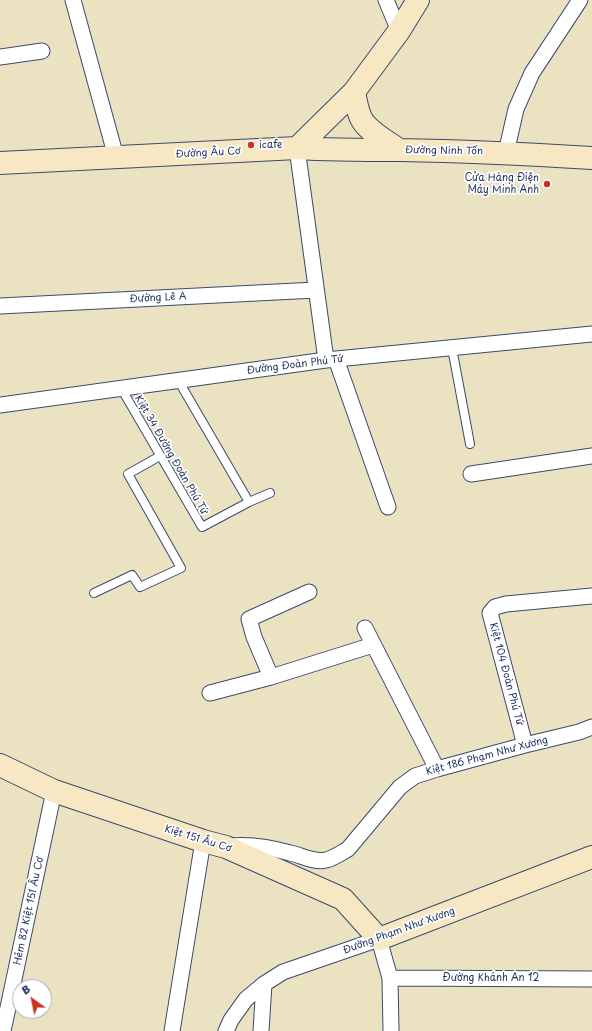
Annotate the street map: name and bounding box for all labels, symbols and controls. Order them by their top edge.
place label: icafe [259,139,282,151]
marker: icafe [246,140,256,150]
street label: Đường Ninh Tốn [405,144,483,158]
street label: Đường Âu Cơ [175,145,241,161]
place label: Cửa Hàng Điện Máy Minh Anh [465,172,539,196]
marker: Cửa Hàng Điện Máy Minh Anh [542,179,552,189]
street label: Đường Lê A [129,291,187,305]
street label: Đường Đoàn Phú Tứ [246,353,344,377]
street label: Kiệt 34 Đường Đoàn Phú Tứ [132,393,210,517]
street label: Kiệt 104 Đoàn Phú Tứ [487,622,525,726]
street label: Kiệt 186 Phạm Như Xương [425,734,549,778]
street label: Kiệt 151 Âu Cơ [163,823,233,855]
street label: Hẻm 82 Kiệt 151 Âu Cơ [12,856,46,966]
street label: Đường Phạm Như Xương [341,905,457,957]
street label: Đường Khánh An 12 [443,972,539,984]
north arrow [12,979,52,1019]
text: B [18,980,34,999]

